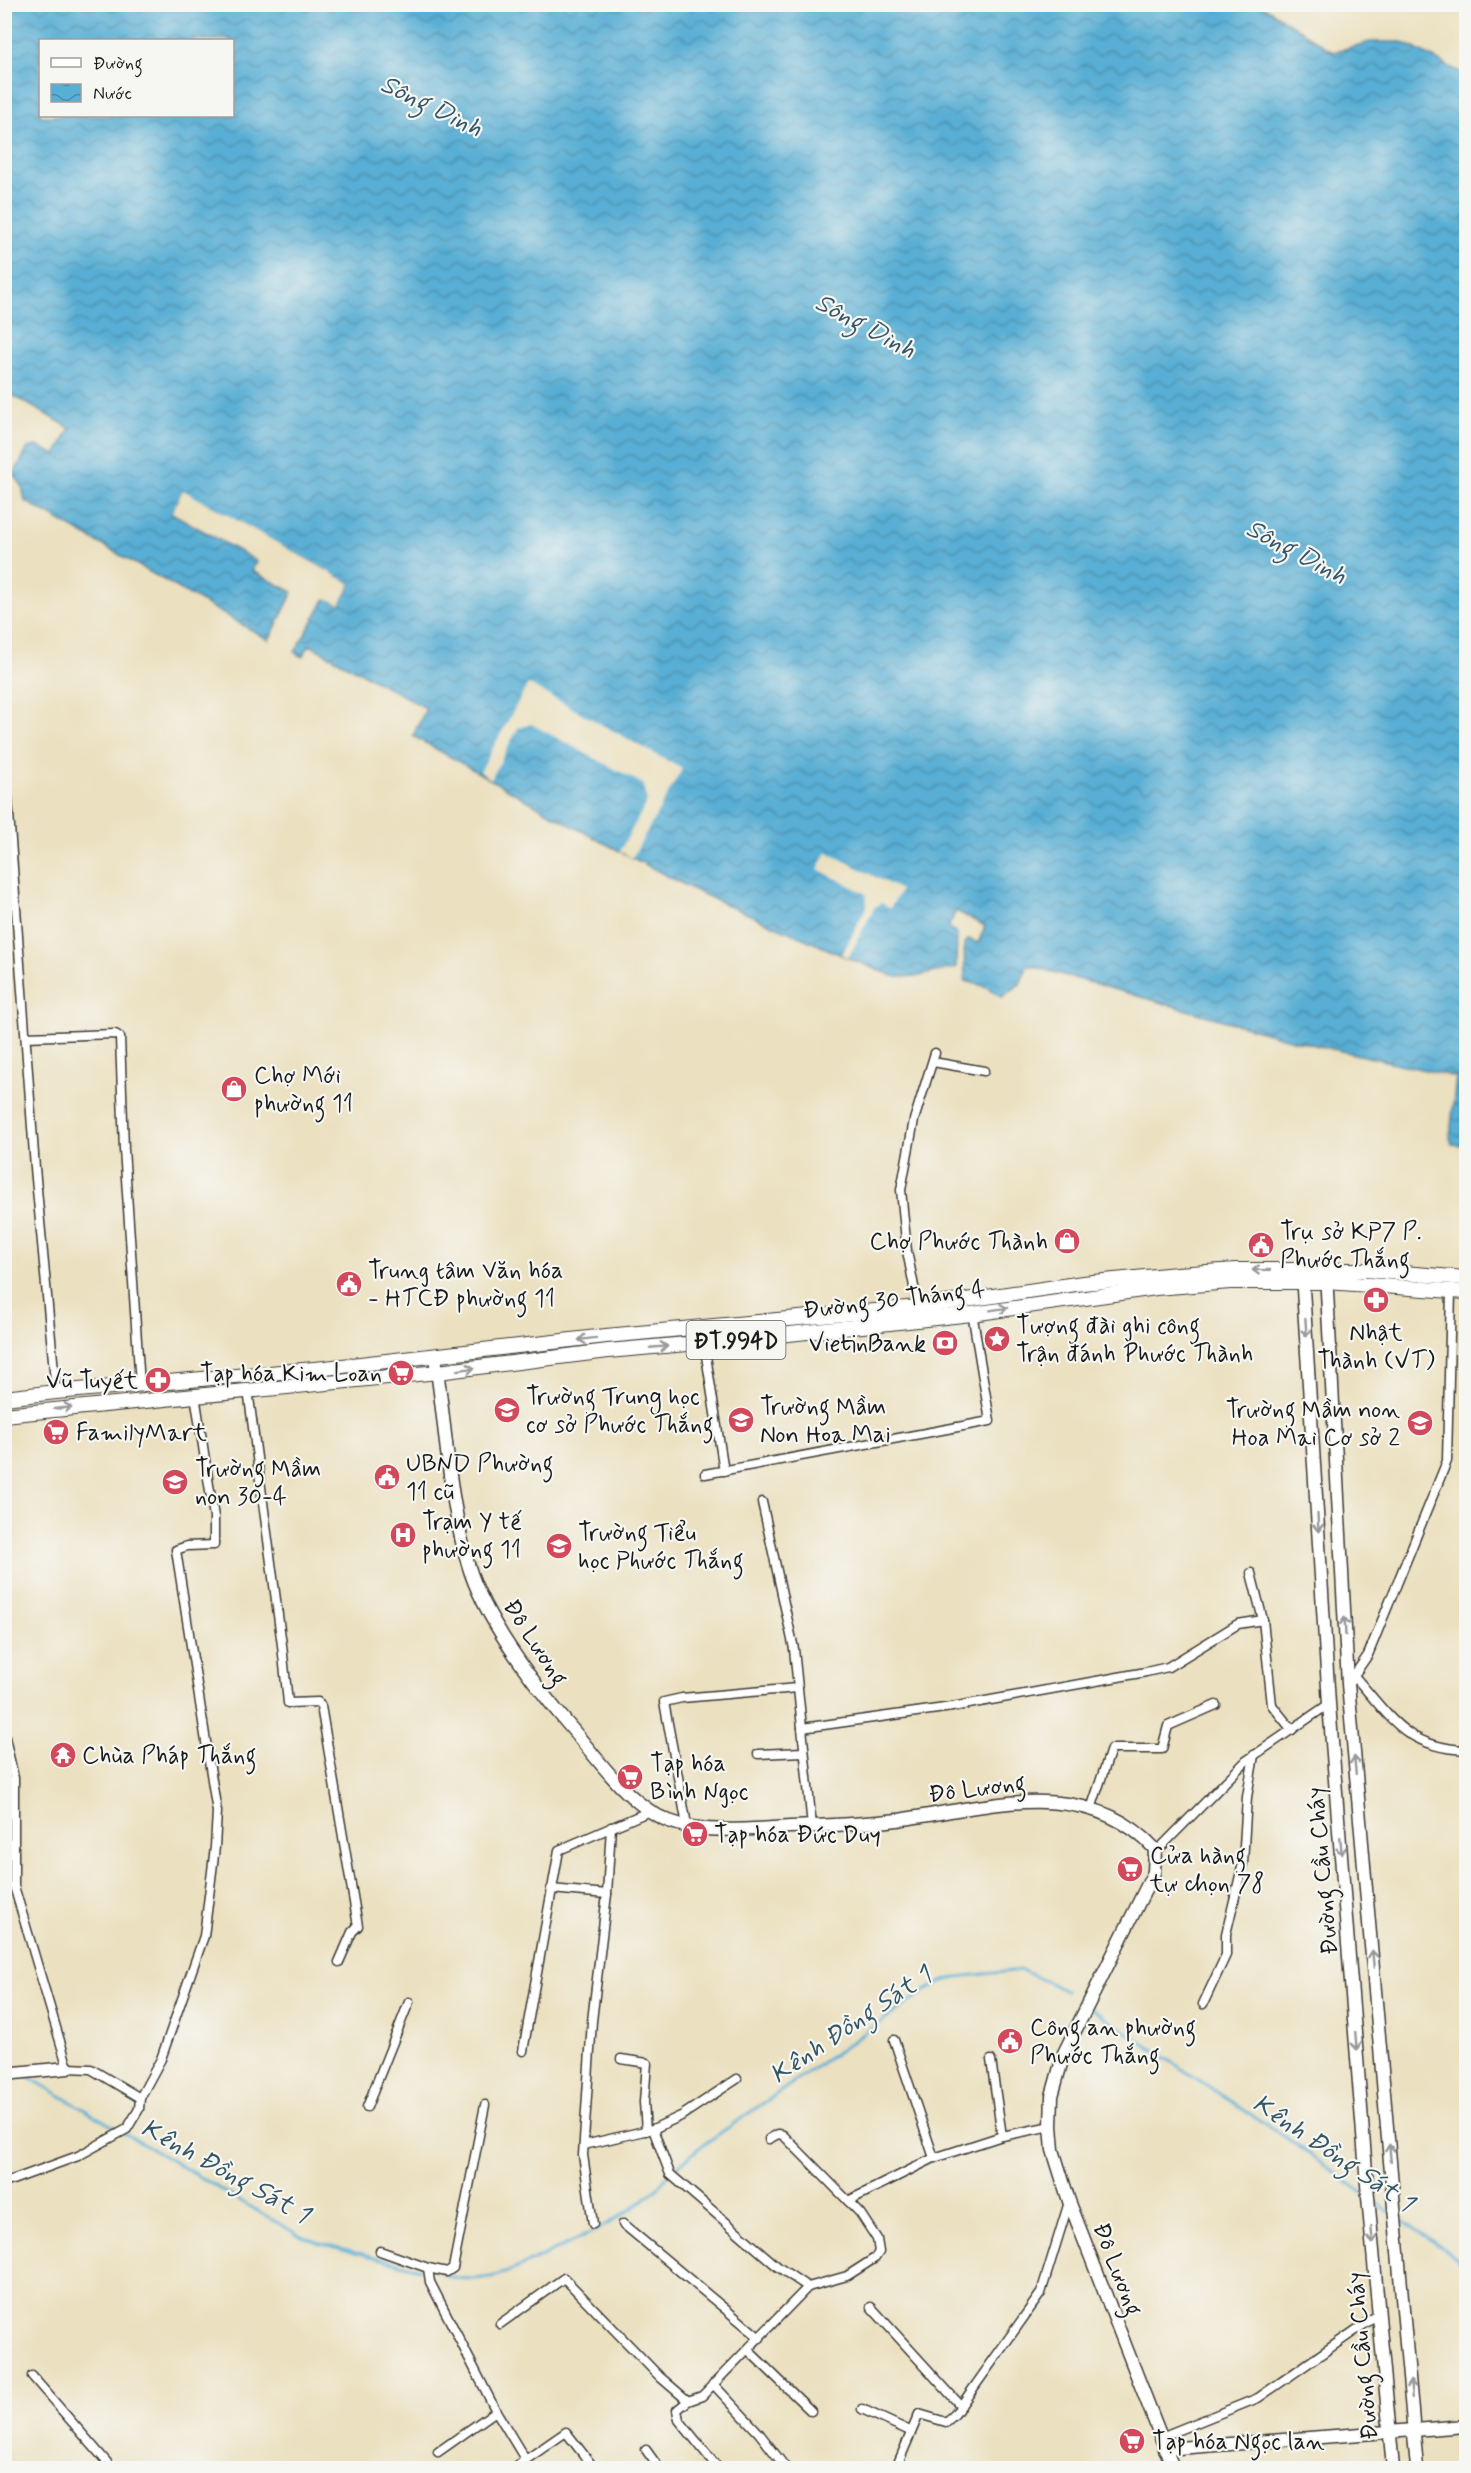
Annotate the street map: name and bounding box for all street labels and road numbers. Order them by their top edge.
street label: Đường 30 Tháng 4 [801,1274,987,1330]
road number: ĐT.994D [686,1321,786,1359]
street label: Đô Lương [493,1593,574,1694]
street label: Đô Lương [927,1768,1028,1814]
street label: Đường Cầu Cháy [1301,1785,1349,1956]
street label: Đô Lương [1082,2218,1149,2322]
street label: Đường Cầu Cháy [1341,2270,1389,2441]

